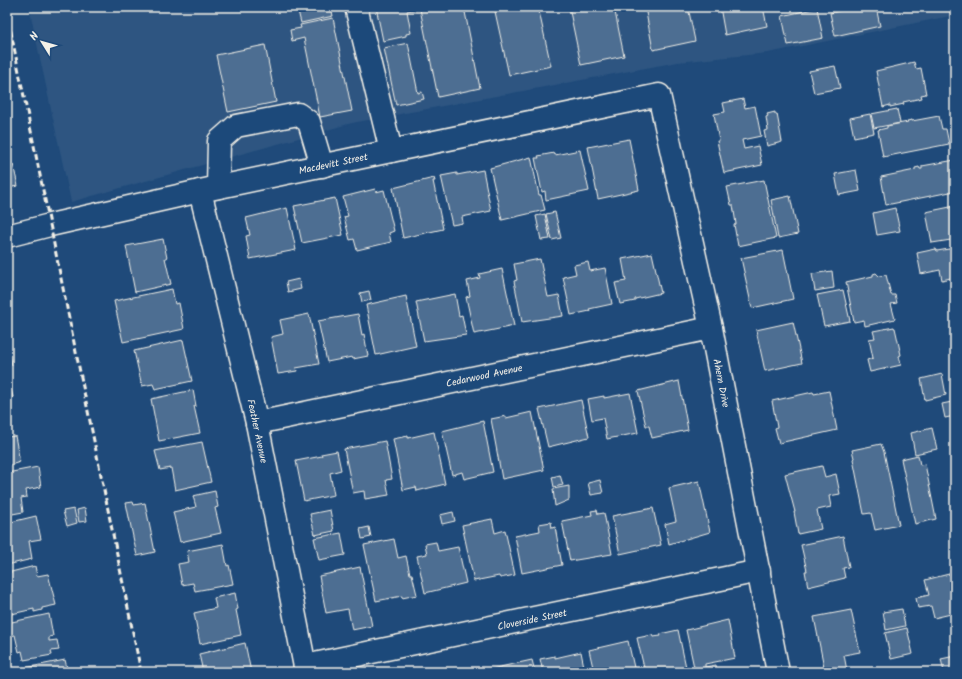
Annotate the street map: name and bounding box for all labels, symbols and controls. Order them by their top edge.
north arrow [22,22,62,62]
text: N [26,28,44,45]
street label: Macdevitt Street [297,149,369,179]
street label: Ahern Drive [708,357,734,409]
street label: Cedarwood Avenue [445,360,524,392]
street label: Feather Avenue [242,398,272,465]
street label: Cloverside Street [496,605,568,635]

